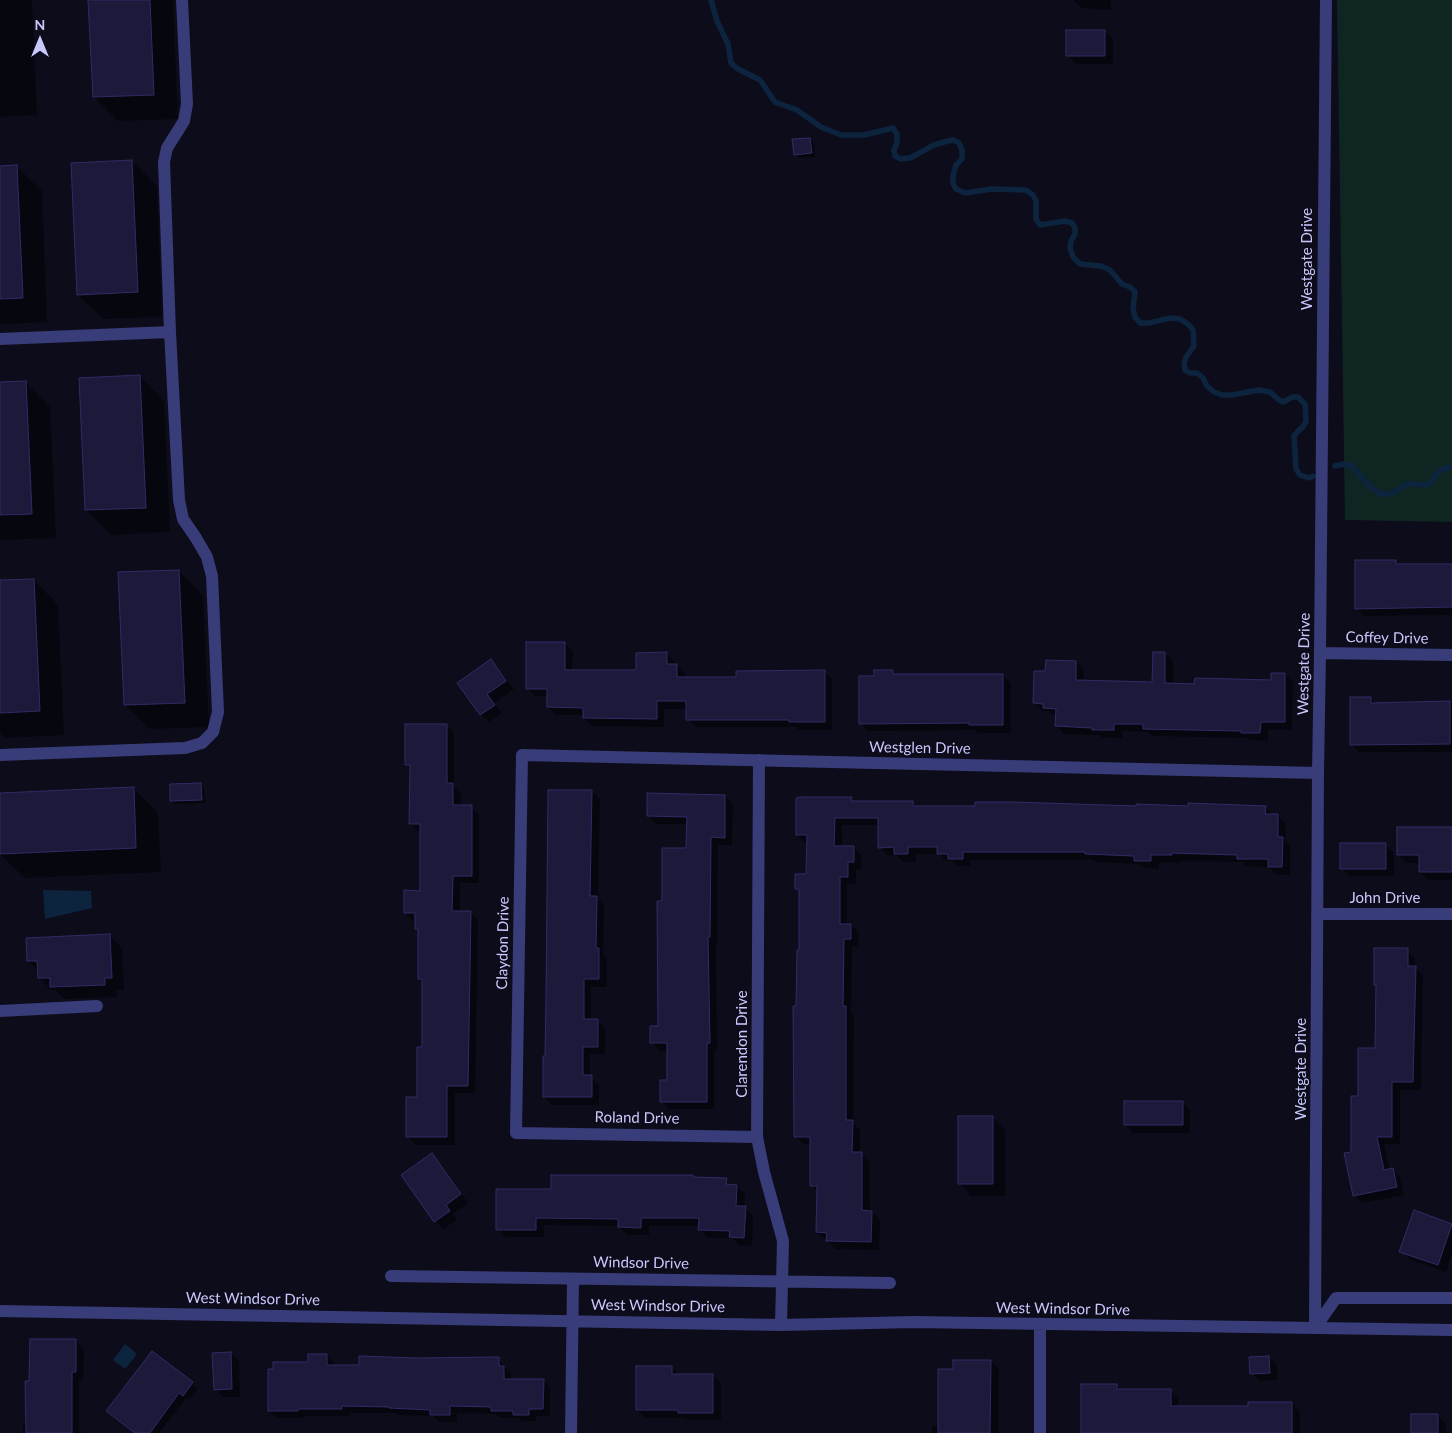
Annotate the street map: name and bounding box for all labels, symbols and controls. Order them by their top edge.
north arrow [15,15,65,65]
text: N [35,16,45,33]
street label: Westgate Drive [1298,208,1316,310]
street label: Westgate Drive [1294,613,1314,715]
street label: Coffey Drive [1345,628,1429,648]
street label: Westglen Drive [869,738,971,758]
street label: John Drive [1350,889,1420,907]
street label: Claydon Drive [493,896,513,990]
street label: Clarendon Drive [733,990,751,1098]
street label: Westgate Drive [1292,1018,1310,1120]
street label: Roland Drive [594,1108,680,1128]
street label: Windsor Drive [593,1253,689,1273]
street label: West Windsor Drive [186,1289,320,1309]
street label: West Windsor Drive [591,1296,725,1316]
street label: West Windsor Drive [996,1299,1130,1319]

